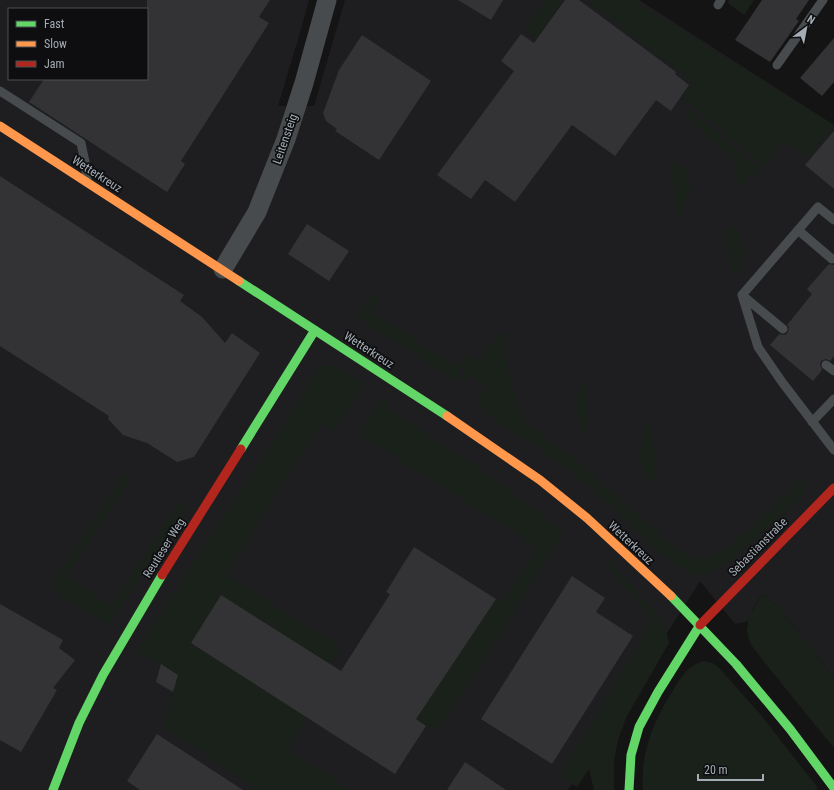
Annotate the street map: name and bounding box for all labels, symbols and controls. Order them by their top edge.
legend [8,8,148,80]
north arrow [786,8,826,48]
text: N [805,13,818,27]
text: Fast [44,17,65,31]
text: Slow [44,37,67,51]
text: Jam [44,57,65,71]
street label: Leitensteig [270,112,300,166]
street label: Wetterkreuz [69,153,125,195]
street label: Wetterkreuz [341,329,397,371]
street label: Reutleser Weg [140,515,188,580]
street label: Sebastianstraße [726,515,790,579]
street label: Wetterkreuz [606,519,656,567]
scale bar [698,756,763,782]
text: 20 m [704,763,728,777]

